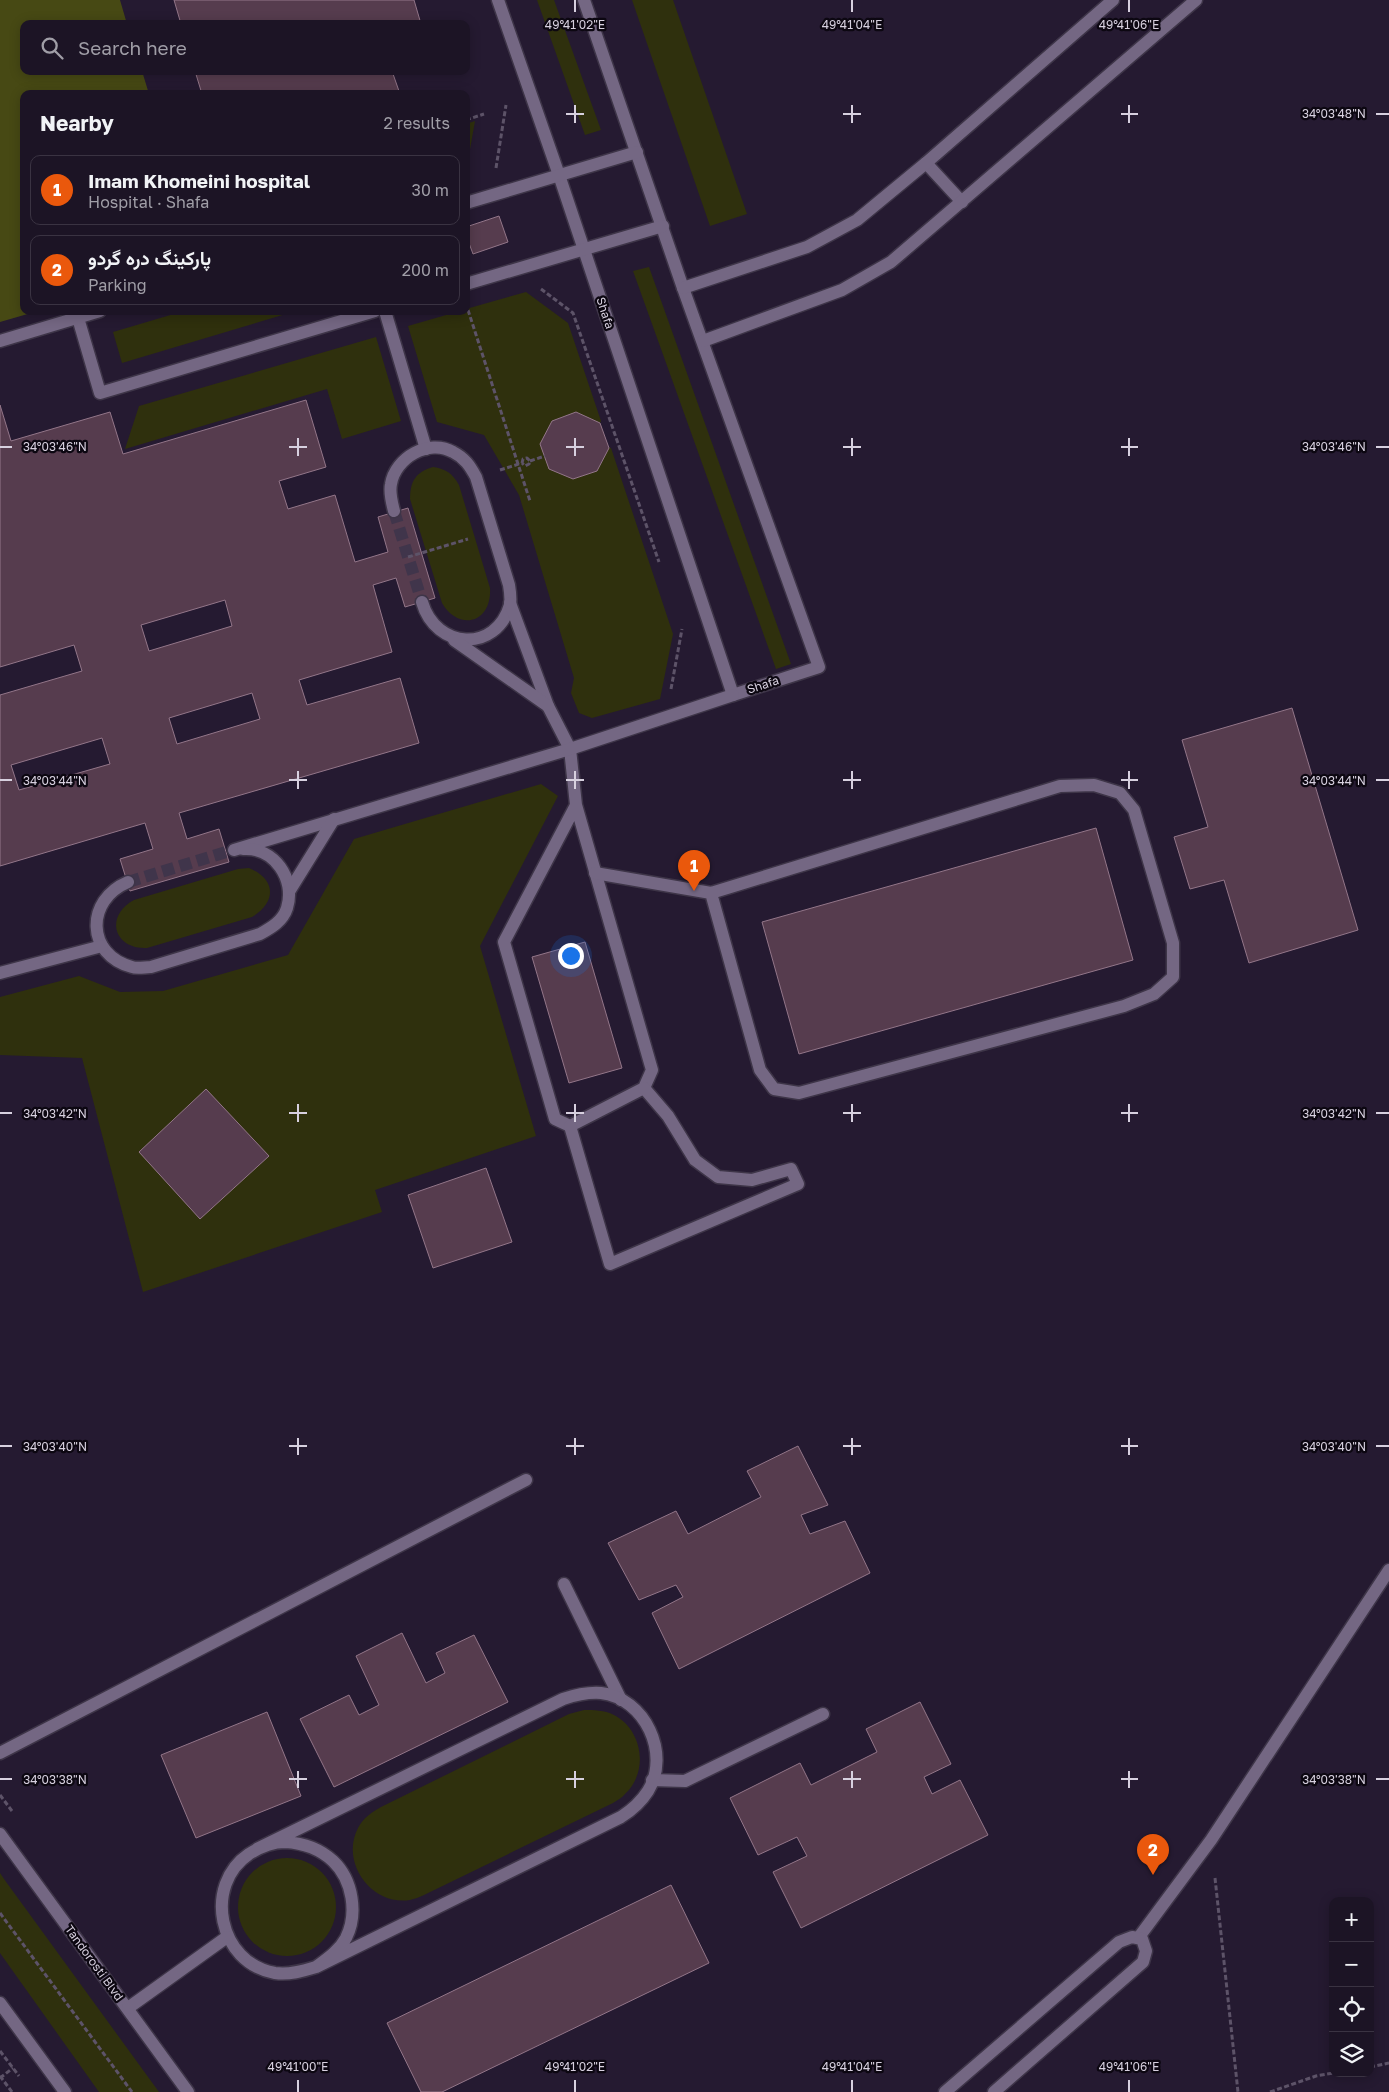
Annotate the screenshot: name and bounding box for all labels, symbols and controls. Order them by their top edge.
text: 49°41'02"E [545,17,605,32]
text: 49°41'04"E [822,17,882,32]
text: 49°41'06"E [1099,17,1159,32]
search box [20,20,470,75]
icon: search [38,34,66,62]
text: Search here [78,36,187,59]
text: 34°03'48"N [1302,106,1366,121]
text: Nearby [40,110,114,136]
text: 2 results [384,113,450,133]
text: Imam Khomeini hospital [88,169,310,192]
text: 1 [53,180,61,200]
text: 30 m [412,180,449,200]
text: Hospital · Shafa [88,192,209,212]
text: پارکینگ دره گردو [88,246,211,269]
text: 2 [52,260,62,280]
text: 200 m [402,260,449,280]
text: Parking [88,275,147,295]
street label: Shafa [593,295,618,331]
text: 34°03'46"N [23,439,87,454]
text: 34°03'46"N [1302,439,1366,454]
street label: Shafa [745,672,781,697]
text: 34°03'44"N [23,773,87,788]
text: 34°03'44"N [1302,773,1366,788]
pin: 1 [678,850,710,891]
your location [558,943,584,969]
text: 34°03'42"N [23,1106,87,1121]
text: 34°03'42"N [1302,1106,1366,1121]
text: 34°03'40"N [23,1439,87,1454]
text: 34°03'40"N [1302,1439,1366,1454]
text: 34°03'38"N [23,1772,87,1787]
text: 34°03'38"N [1302,1772,1366,1787]
pin: 2 [1137,1834,1169,1875]
map controls [1329,1897,1374,2077]
button: + [1329,1897,1374,1942]
street label: Tandorosti Blvd [62,1922,127,2003]
button: − [1329,1942,1374,1987]
button: locate [1329,1987,1374,2032]
button: layers [1329,2032,1374,2077]
text: 49°41'00"E [268,2059,328,2074]
text: 49°41'02"E [545,2059,605,2074]
text: 49°41'04"E [822,2059,882,2074]
text: 49°41'06"E [1099,2059,1159,2074]

